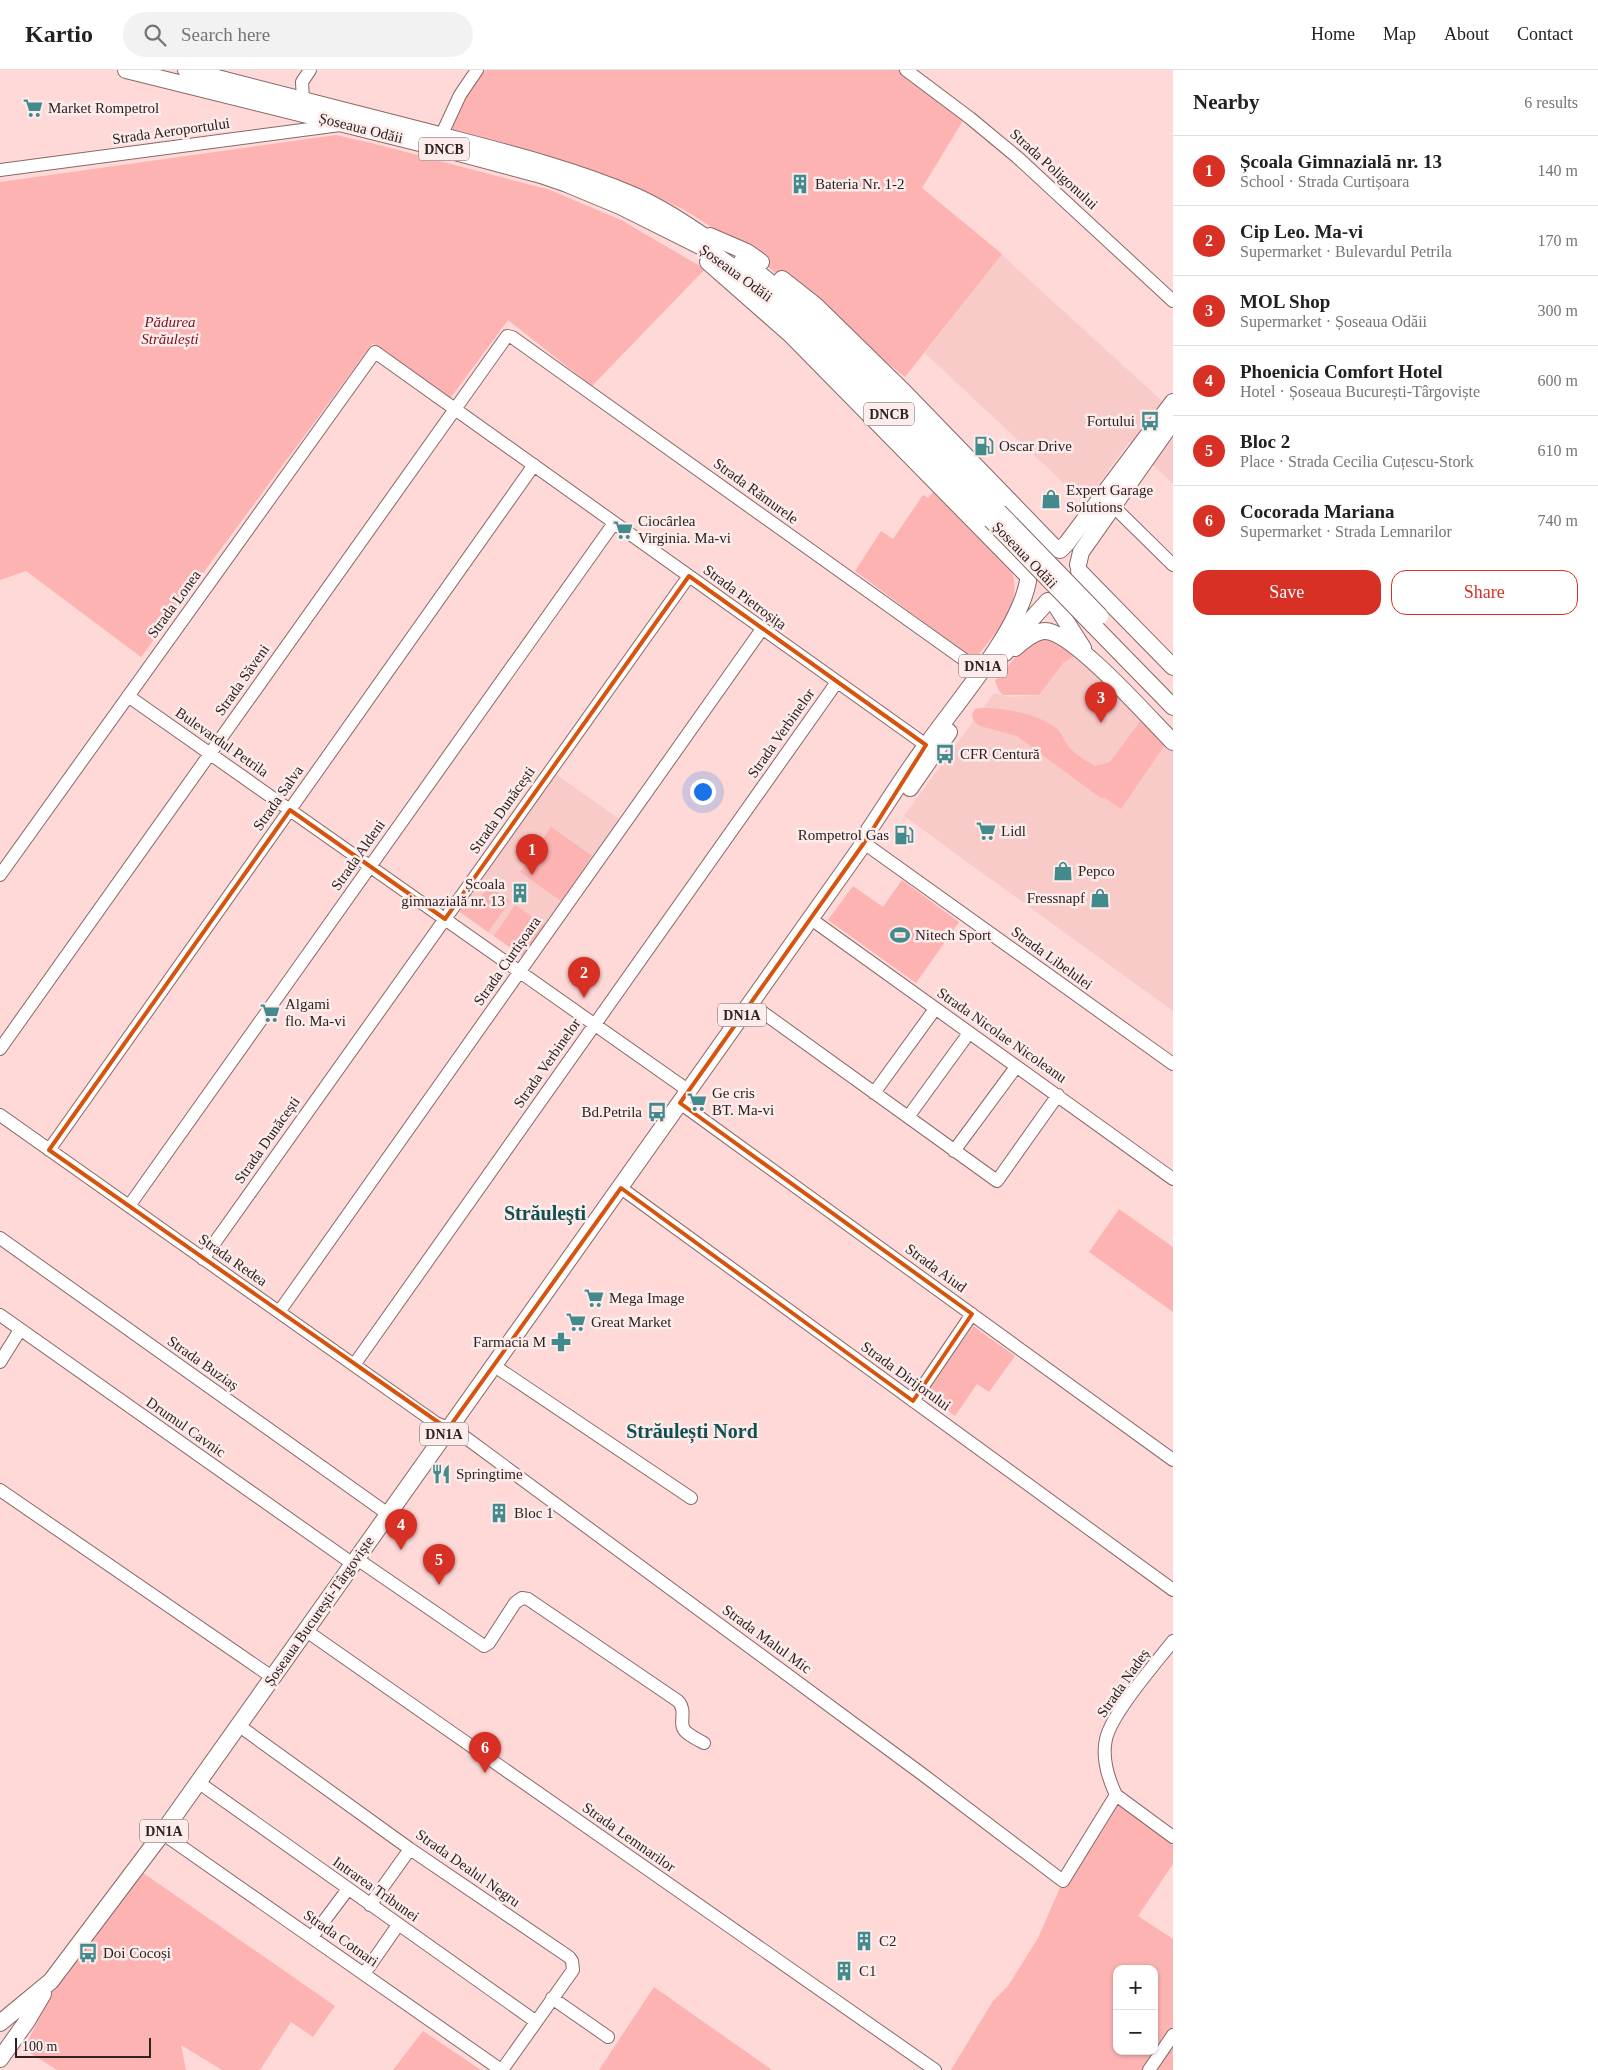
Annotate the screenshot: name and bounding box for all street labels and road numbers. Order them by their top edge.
street label: Șoseaua Odăii [317,110,405,147]
street label: Strada Aeroportului [111,115,231,147]
street label: Strada Poligonului [1007,126,1101,212]
road number: DNCB [419,138,469,160]
street label: Șoseaua Odăii [696,241,776,306]
road number: DNCB [864,402,914,426]
street label: Strada Rămurele [711,455,802,527]
street label: Șoseaua Odăii [989,518,1061,592]
street label: Strada Pietroșița [700,562,790,633]
street label: Strada Lonea [144,567,204,641]
street label: Strada Săveni [212,641,272,719]
road number: DN1A [959,654,1007,678]
street label: Strada Verbinelor [744,685,818,781]
street label: Bulevardul Petrila [173,704,272,780]
street label: Strada Salva [250,762,306,833]
street label: Strada Dunăcești [466,764,539,857]
street label: Strada Aldeni [328,817,388,893]
street label: Strada Curtișoara [470,913,545,1009]
street label: Strada Libelulei [1008,923,1096,993]
street label: Strada Nicolae Nicoleanu [934,984,1070,1086]
road number: DN1A [718,1004,766,1026]
street label: Strada Verbinelor [510,1015,584,1111]
street label: Strada Dunăcești [231,1094,304,1187]
street label: Strada Redea [196,1231,270,1290]
street label: Strada Aiud [902,1241,970,1296]
street label: Strada Buziaș [164,1333,242,1394]
street label: Strada Dirijorului [858,1338,954,1414]
street label: Drumul Cavnic [143,1394,229,1460]
road number: DN1A [420,1422,468,1446]
street label: Șoseaua București-Târgoviște [261,1533,378,1690]
street label: Strada Malul Mic [719,1601,815,1677]
street label: Strada Nadeș [1094,1646,1153,1721]
street label: Strada Lemnarilor [580,1799,678,1875]
road number: DN1A [140,1820,188,1842]
street label: Strada Dealul Negru [413,1826,523,1910]
street label: Intrarea Tribunei [330,1853,422,1925]
street label: Strada Cotnari [301,1906,381,1970]

